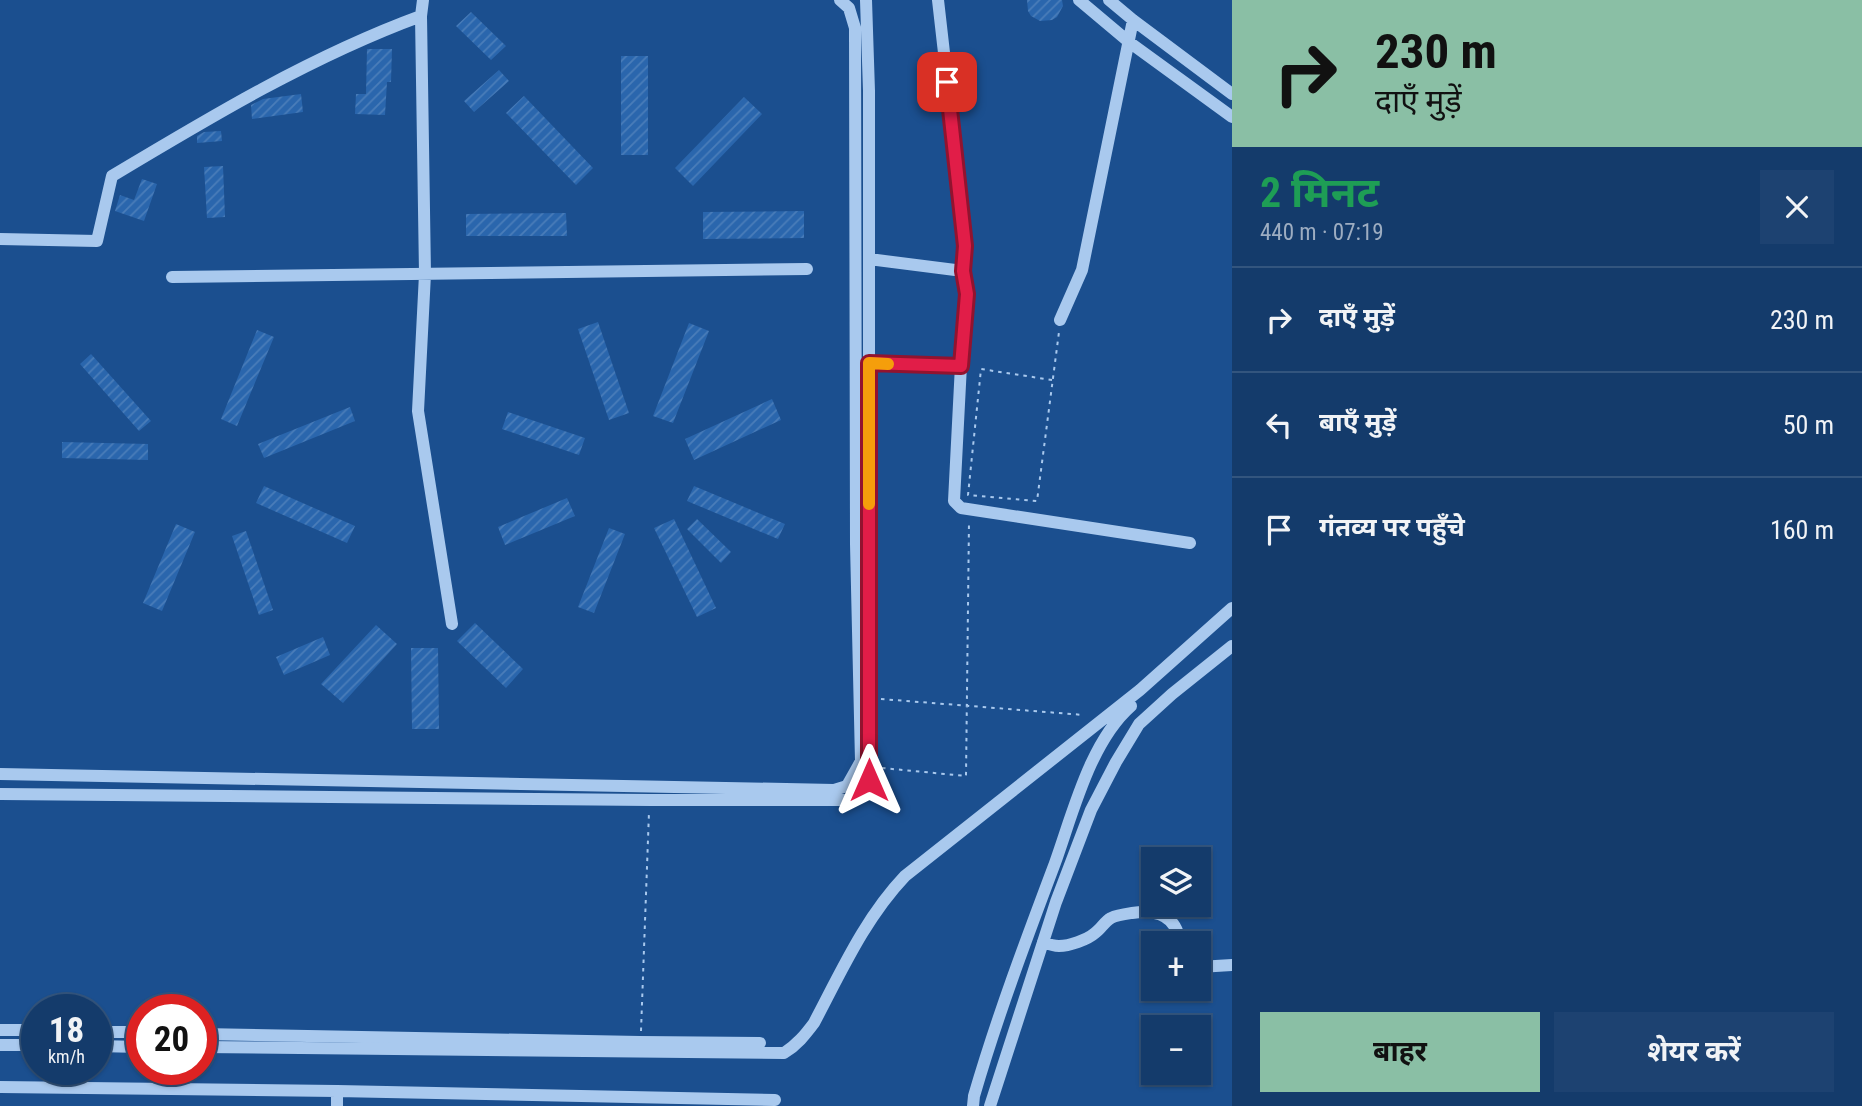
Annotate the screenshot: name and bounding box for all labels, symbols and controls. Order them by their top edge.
text: 230 m [1375,23,1497,80]
icon: right [1260,28,1351,119]
pin [917,52,977,112]
icon: arrive [928,63,966,101]
text: दाएँ मुड़ें [1375,82,1462,120]
text: 2 मिनट [1260,168,1379,217]
button: close [1760,170,1834,244]
text: 440 m · 07:19 [1260,219,1384,246]
icon: right [1260,301,1298,339]
text: दाएँ मुड़ें [1319,302,1395,332]
text: 230 m [1770,305,1834,335]
icon: left [1260,406,1298,444]
text: बाएँ मुड़ें [1319,407,1396,437]
text: 50 m [1783,410,1834,440]
icon: arrive [1260,511,1298,549]
text: गंतव्य पर पहुँचे [1319,512,1465,542]
text: 160 m [1770,515,1834,545]
position arrow [832,743,906,817]
map controls [1141,847,1211,1085]
button: layers [1141,847,1211,917]
button: + [1141,931,1211,1001]
speed limit sign: 20 [126,994,217,1085]
text: 18 [49,1010,84,1051]
button: बाहर [1260,1012,1540,1092]
button: शेयर करें [1554,1012,1834,1092]
button: − [1141,1015,1211,1085]
text: km/h [48,1046,85,1067]

